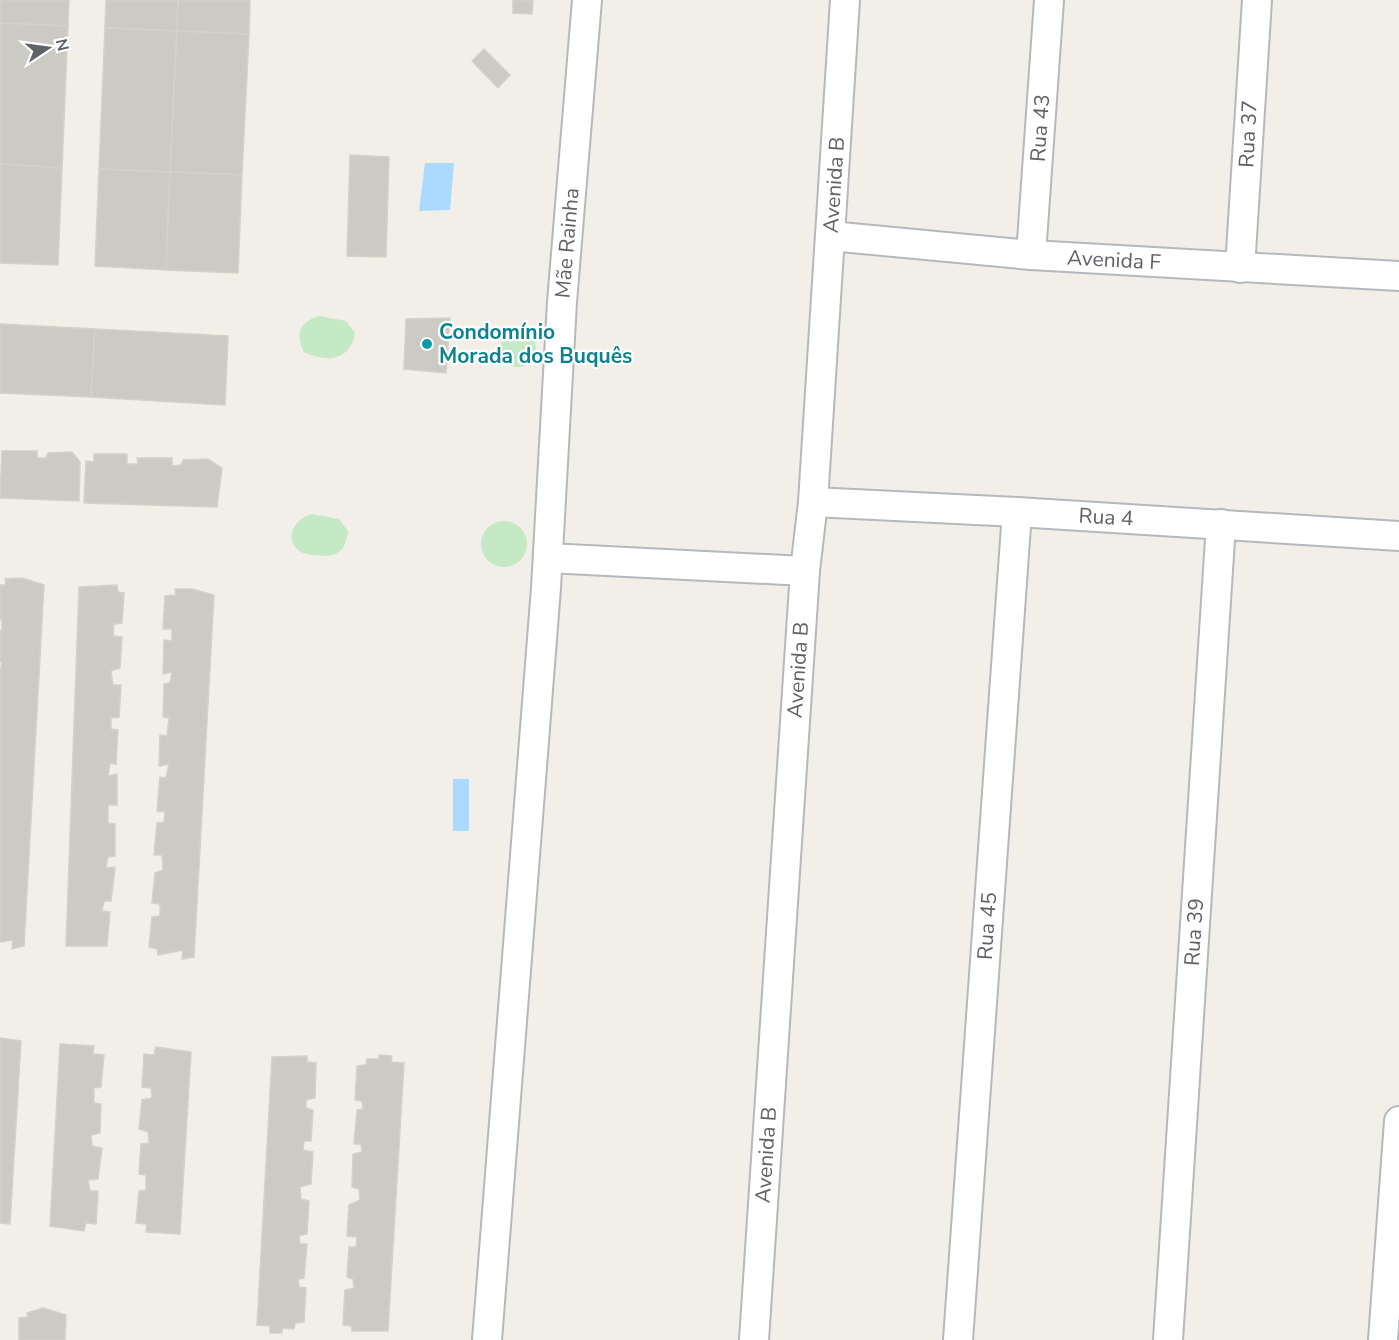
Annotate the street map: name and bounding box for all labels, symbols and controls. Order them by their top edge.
north arrow [18,18,78,78]
text: N [50,37,74,53]
street label: Rua 43 [1024,93,1056,163]
street label: Rua 37 [1232,100,1264,168]
street label: Avenida B [817,136,851,234]
street label: Mãe Rainha [548,187,586,299]
street label: Avenida F [1066,244,1162,276]
place label: Condomínio Morada dos Buquês [439,318,632,370]
marker: Condomínio Morada dos Buquês [420,337,434,351]
street label: Rua 4 [1078,502,1134,532]
street label: Avenida B [781,621,815,719]
street label: Rua 45 [971,891,1003,961]
street label: Rua 39 [1178,897,1210,967]
street label: Avenida B [749,1106,783,1204]

